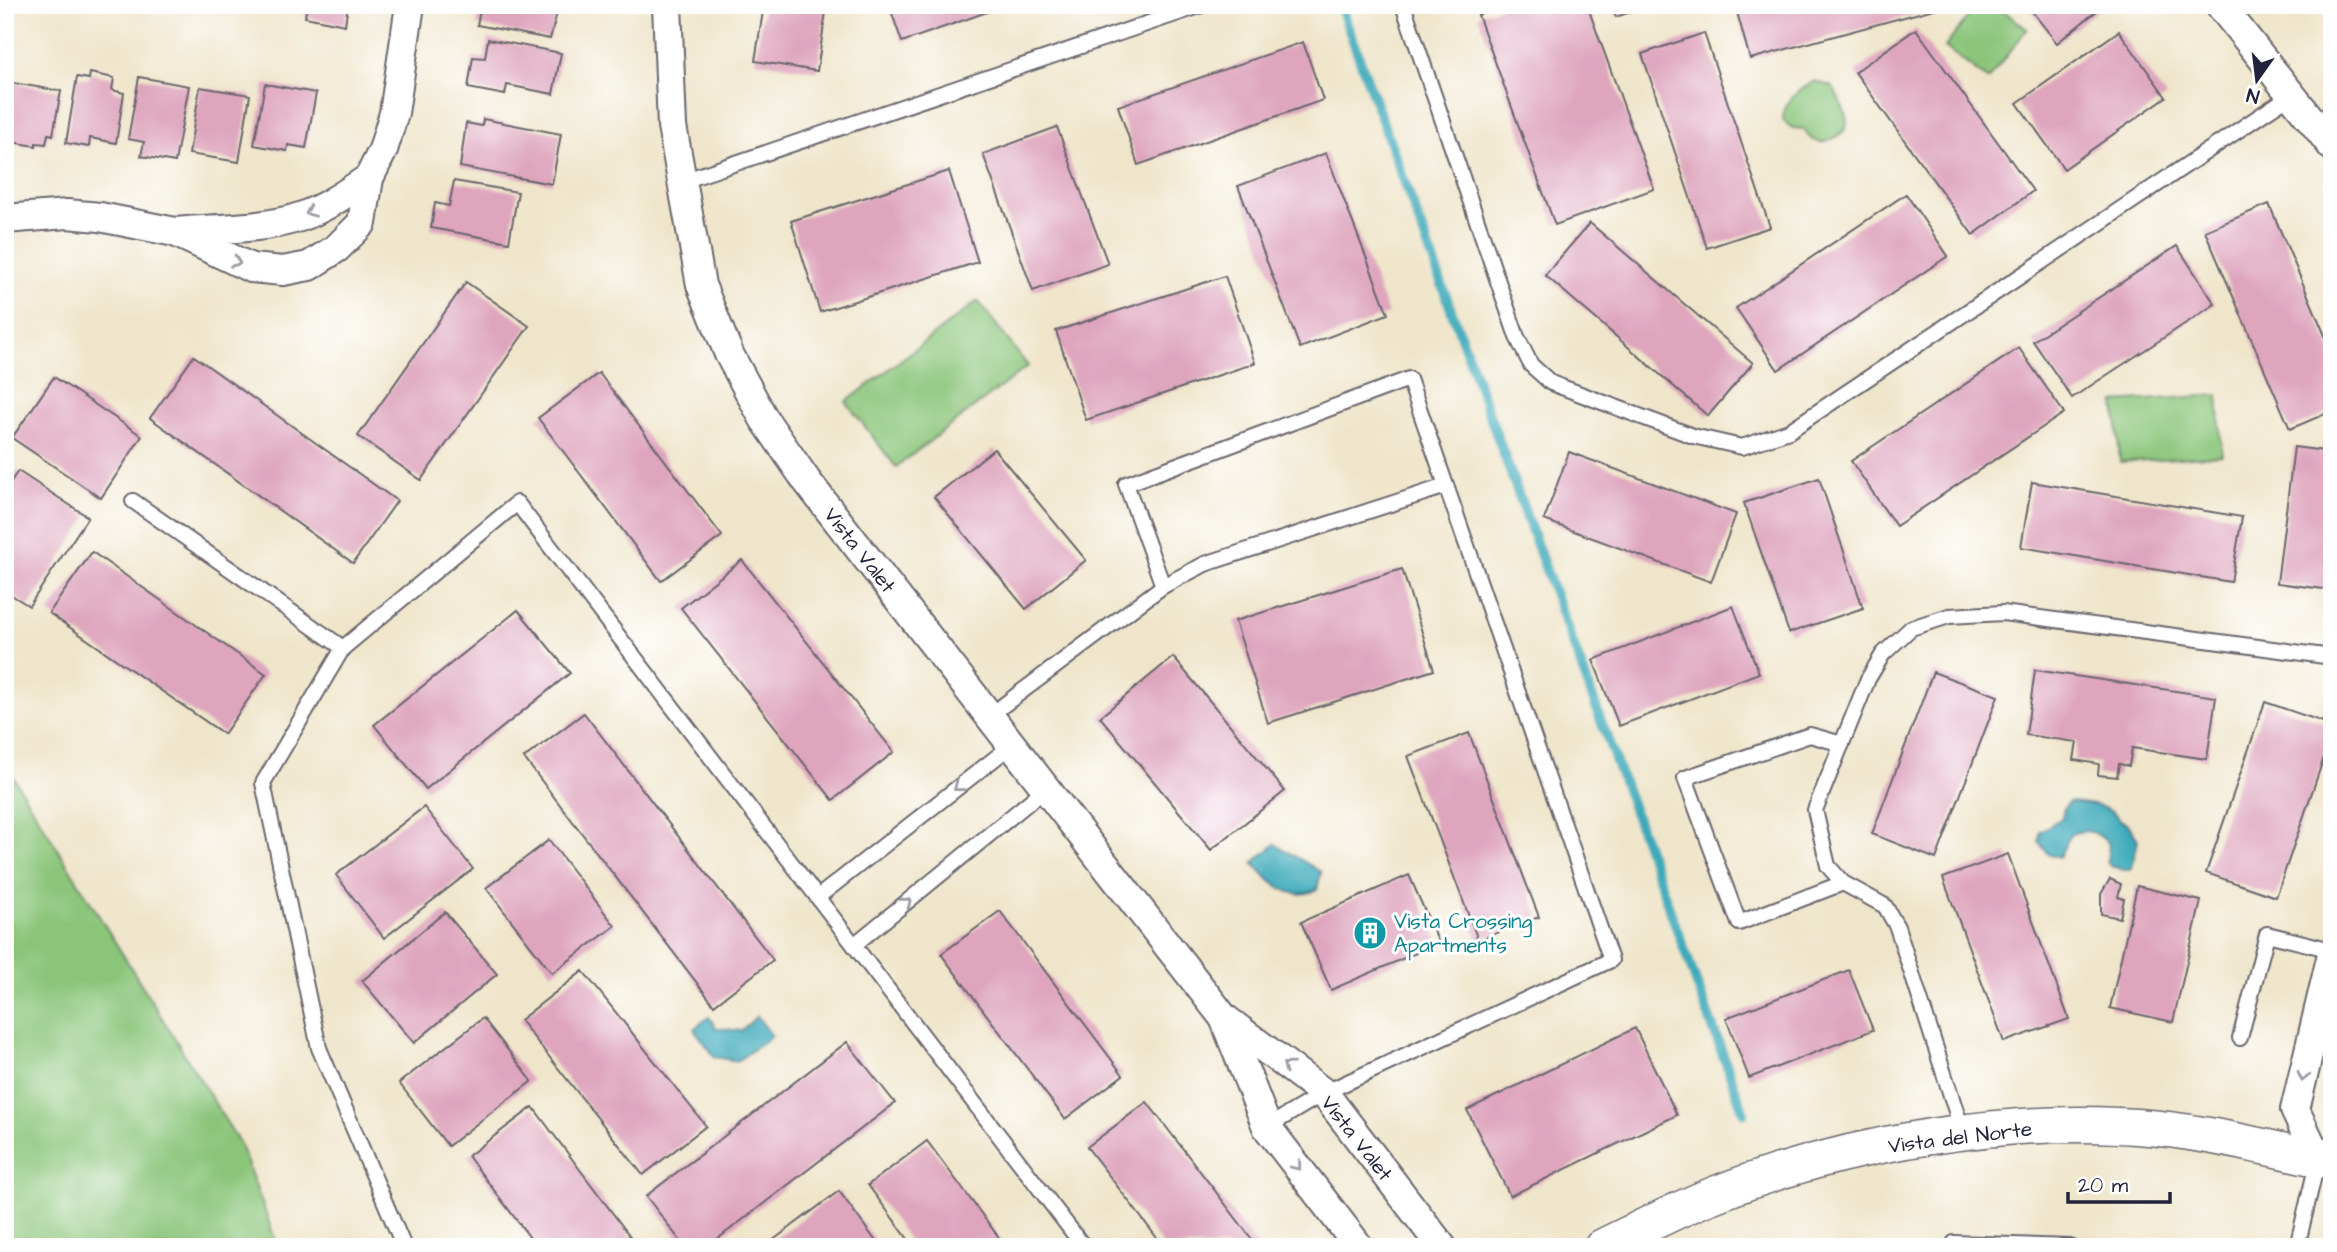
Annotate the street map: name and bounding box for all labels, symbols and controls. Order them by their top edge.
north arrow [2222,46,2292,116]
text: N [2244,80,2262,110]
one-way arrow [305,204,317,218]
one-way arrow [230,253,242,267]
street label: Vista Valet [817,501,903,600]
one-way arrow [953,779,966,792]
one-way arrow [899,898,912,910]
place label: Vista Crossing Apartments [1394,907,1532,961]
building icon: Vista Crossing Apartments [1351,914,1389,952]
one-way arrow [1282,1061,1295,1074]
one-way arrow [2296,1071,2311,1083]
street label: Vista Valet [1314,1089,1400,1188]
street label: Vista del Norte [1886,1114,2034,1161]
one-way arrow [1288,1159,1301,1171]
scale bar [2068,1161,2169,1205]
text: 20 m [2078,1171,2129,1200]

